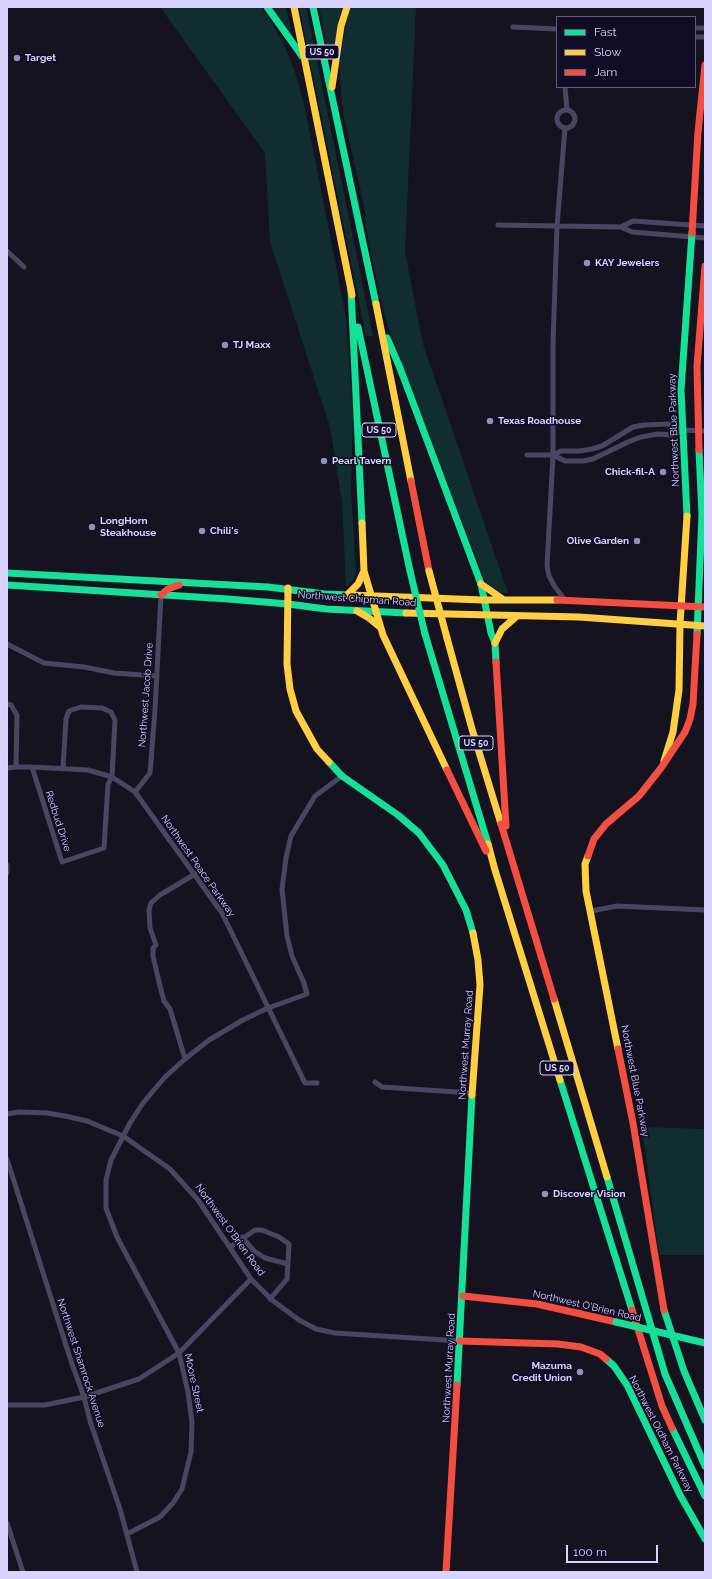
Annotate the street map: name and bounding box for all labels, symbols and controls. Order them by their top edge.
legend [556,16,696,88]
text: Fast [594,25,617,39]
road number: US 50 [305,45,339,59]
text: Slow [594,45,621,59]
place label: Target [25,52,56,64]
marker: Target [12,53,22,63]
text: Jam [594,65,617,79]
place label: KAY Jewelers [595,257,659,269]
marker: KAY Jewelers [582,258,592,268]
place label: TJ Maxx [233,339,271,351]
marker: TJ Maxx [220,340,230,350]
street label: Northwest Blue Parkway [666,373,682,487]
place label: Texas Roadhouse [498,415,581,427]
marker: Texas Roadhouse [485,416,495,426]
road number: US 50 [362,423,396,437]
place label: Pearl Tavern [332,455,391,467]
marker: Pearl Tavern [319,456,329,466]
place label: Chick-fil-A [605,466,655,478]
marker: Chick-fil-A [658,467,668,477]
place label: LongHorn Steakhouse [100,515,156,538]
marker: LongHorn Steakhouse [87,522,97,532]
place label: Chili's [210,525,238,537]
marker: Chili's [197,526,207,536]
place label: Olive Garden [567,535,629,547]
marker: Olive Garden [632,536,642,546]
street label: Northwest Chipman Road [297,589,417,609]
street label: Northwest Jacob Drive [136,642,156,748]
road number: US 50 [459,736,493,750]
street label: Redbud Drive [43,789,73,853]
street label: Northwest Peace Parkway [158,813,238,919]
street label: Northwest Murray Road [456,990,476,1100]
street label: Northwest Blue Parkway [618,1024,652,1138]
road number: US 50 [540,1061,574,1075]
street label: Northwest O'Brien Road [193,1182,267,1278]
place label: Discover Vision [553,1188,626,1200]
marker: Discover Vision [540,1189,550,1199]
street label: Northwest O'Brien Road [532,1288,642,1324]
street label: Northwest Shamrock Avenue [54,1297,108,1429]
street label: Northwest Murray Road [440,1313,458,1423]
street label: Moore Street [182,1352,206,1414]
place label: Mazuma Credit Union [512,1360,572,1384]
marker: Mazuma Credit Union [575,1367,585,1377]
street label: Northwest Oldham Parkway [626,1374,696,1494]
scale bar [568,1537,660,1563]
text: 100 m [573,1545,607,1559]

